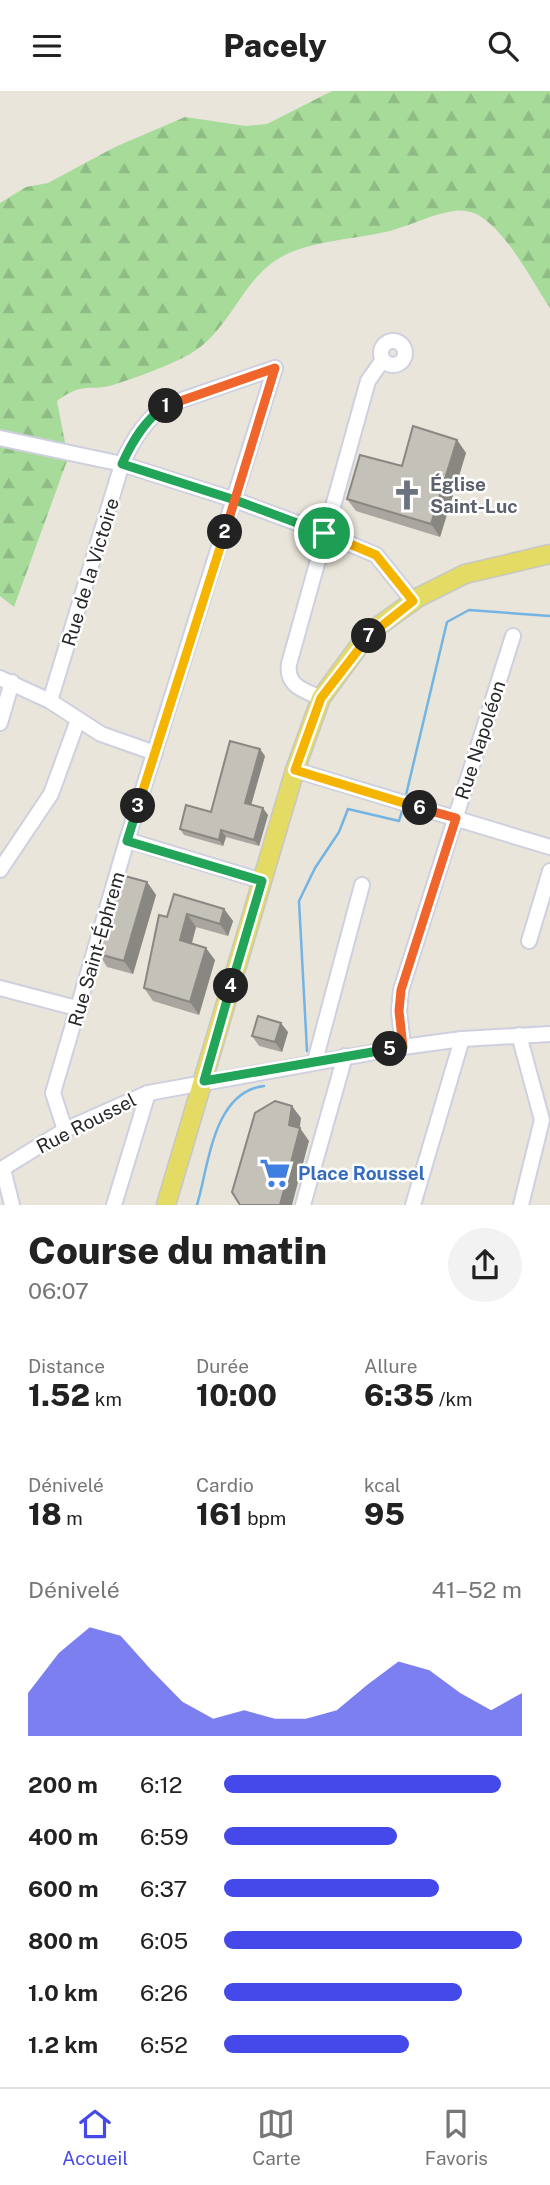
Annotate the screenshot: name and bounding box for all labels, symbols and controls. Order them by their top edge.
icon: menu [28,27,66,65]
text: Pacely [223,27,327,64]
icon: search [484,27,522,65]
pin: 1 [148,389,184,423]
text: 1 [161,394,170,416]
place label: Église Saint-Luc [430,473,518,517]
church icon: Église Saint-Luc [390,478,424,512]
street label: Rue de la Victoire [57,495,123,649]
pin [294,503,354,563]
icon: arrive [305,514,343,552]
pin: 2 [208,515,243,549]
text: 2 [218,520,231,542]
pin: 7 [352,619,386,653]
text: 7 [363,624,374,646]
street label: Rue Napoléon [450,678,510,802]
pin: 3 [120,789,156,823]
pin: 6 [402,791,438,825]
text: 3 [131,794,144,816]
text: 6 [413,796,426,818]
street label: Rue Saint-Éphrem [63,869,129,1029]
pin: 4 [214,969,248,1003]
text: 4 [224,974,237,996]
pin: 5 [372,1031,408,1067]
text: 5 [383,1037,396,1059]
street label: Rue Roussel [32,1088,140,1158]
supermarket icon: Place Roussel [258,1156,292,1190]
place label: Place Roussel [298,1162,425,1184]
text: Course du matin [28,1228,327,1273]
button: share [448,1228,522,1302]
text: 06:07 [28,1277,89,1304]
text: Distance [28,1355,105,1377]
text: Durée [196,1355,249,1377]
text: Allure [364,1355,418,1377]
text: 1.52 [28,1377,90,1413]
text: 10:00 [196,1377,277,1413]
text: 6:35 [364,1377,434,1413]
text: km [90,1388,122,1410]
text: /km [434,1388,473,1410]
text: Dénivelé [28,1474,104,1496]
text: Cardio [196,1474,254,1496]
text: kcal [364,1474,401,1496]
text: 18 [28,1496,62,1532]
text: 161 [196,1496,243,1532]
text: 95 [364,1496,405,1532]
text: m [62,1507,83,1529]
text: bpm [243,1507,286,1529]
text: Dénivelé [28,1576,120,1603]
text: 41–52 m [431,1576,522,1603]
text: 200 m [28,1771,98,1798]
text: 6:12 [140,1771,183,1798]
text: 400 m [28,1823,98,1850]
text: 6:59 [140,1823,189,1850]
text: 600 m [28,1875,98,1902]
text: 6:37 [140,1875,187,1902]
text: 800 m [28,1927,99,1954]
text: 6:05 [140,1927,188,1954]
text: 1.0 km [28,1979,98,2006]
text: 6:26 [140,1979,188,2006]
text: 1.2 km [28,2031,98,2058]
text: 6:52 [140,2031,188,2058]
tab: Accueil [62,2105,128,2169]
tab: Carte [252,2105,301,2169]
tab: Favoris [425,2105,488,2169]

